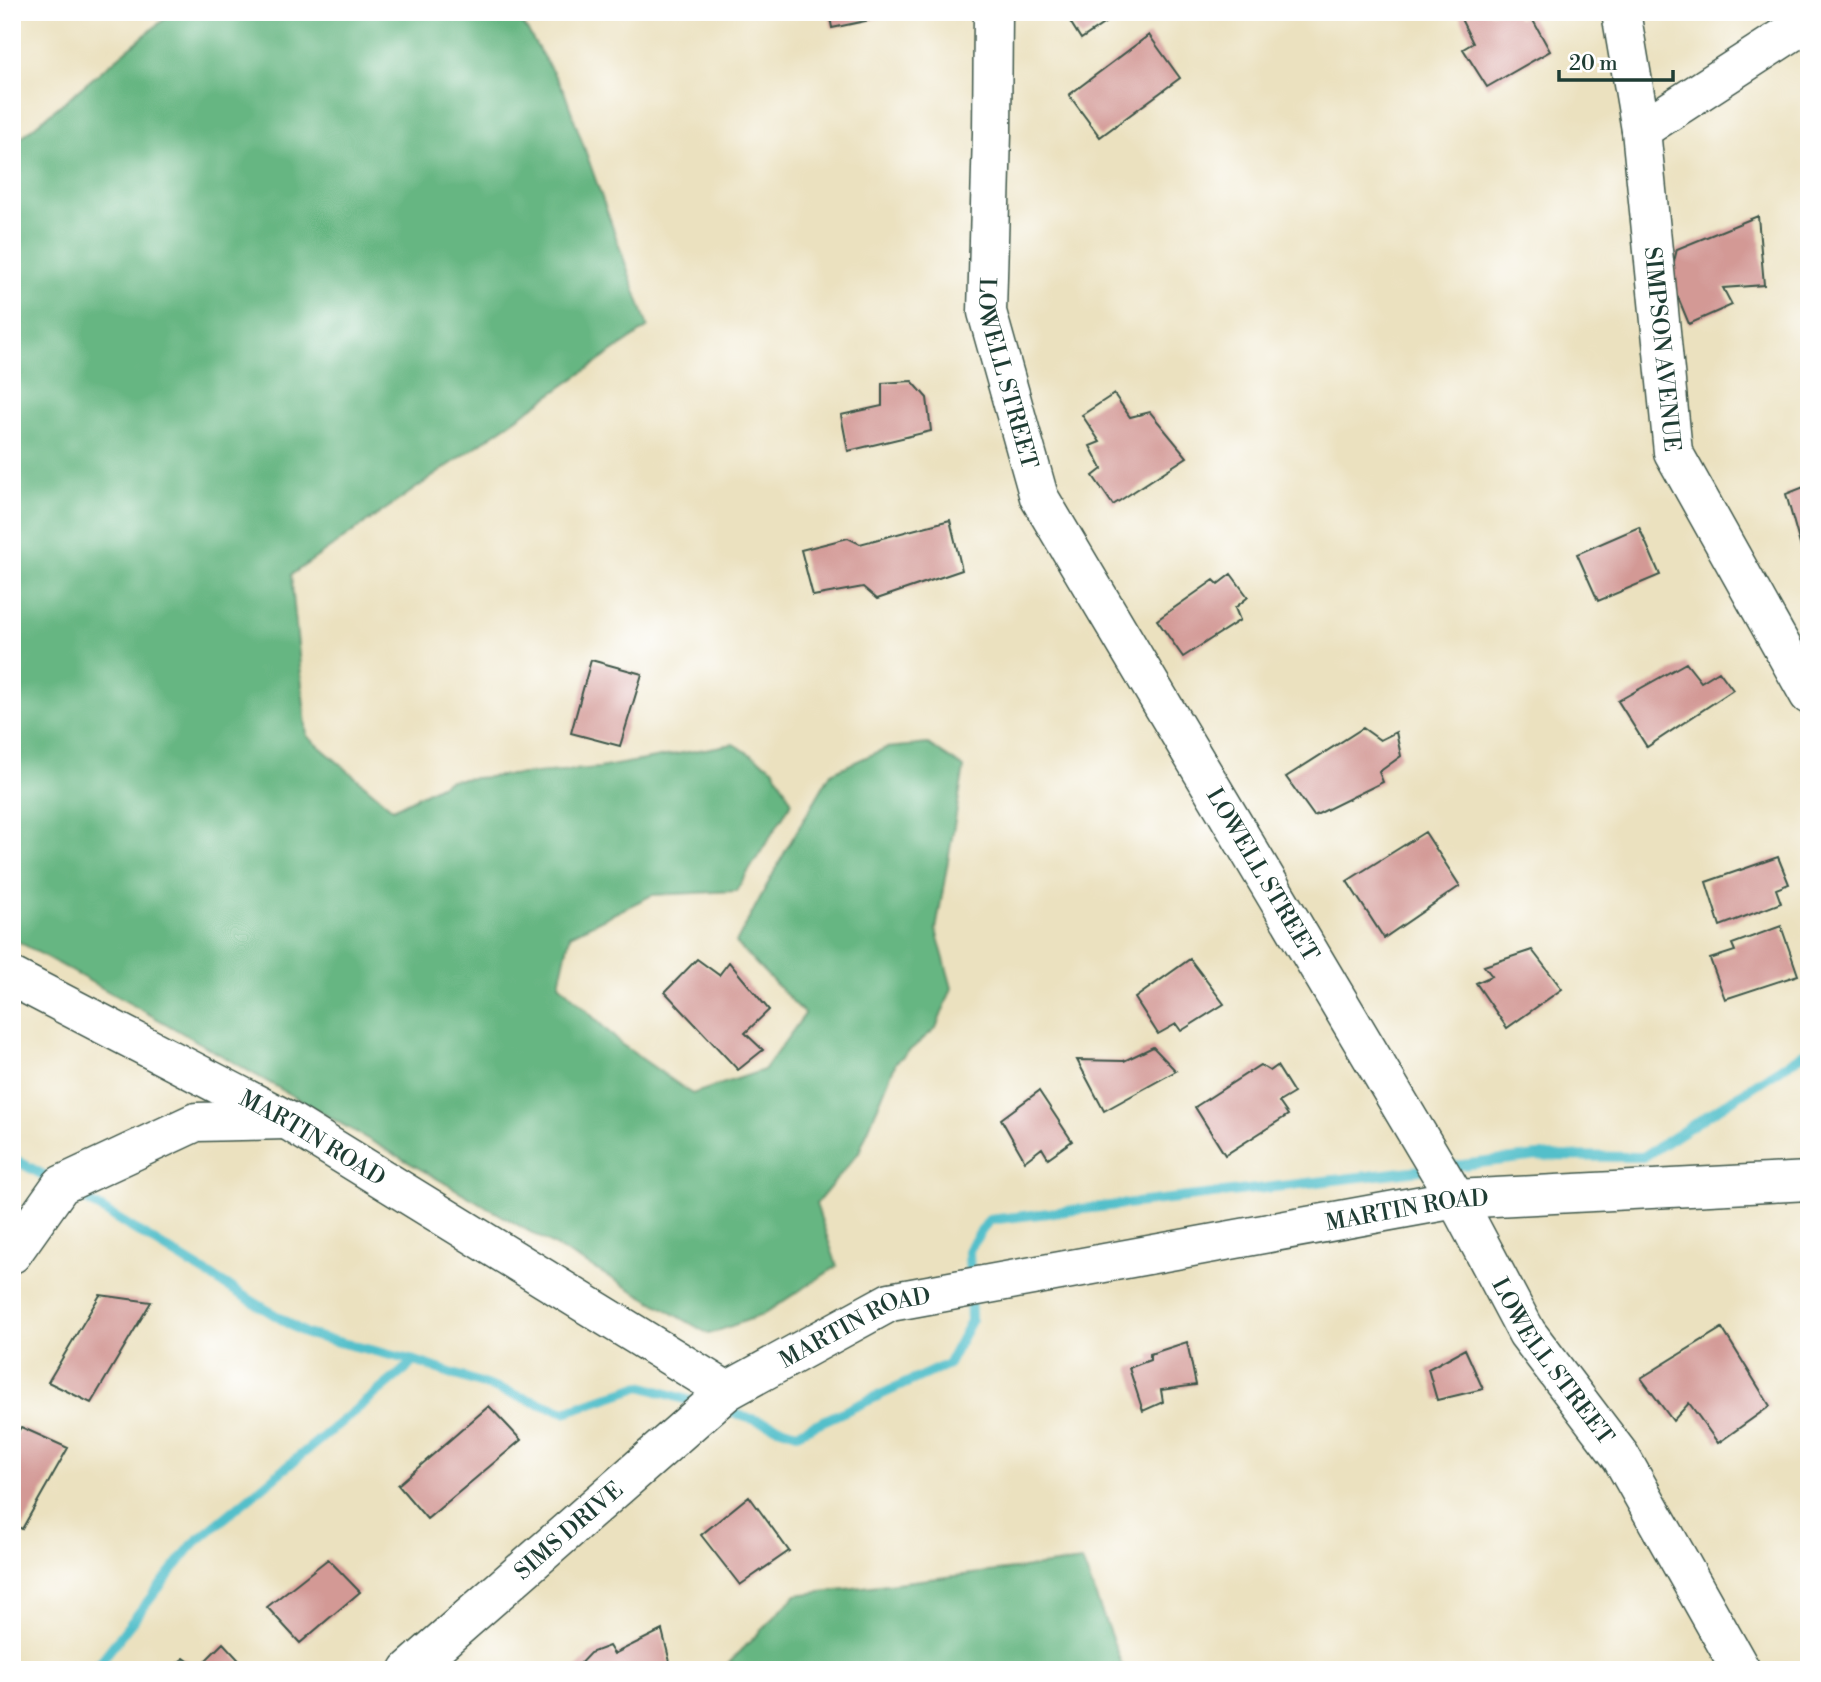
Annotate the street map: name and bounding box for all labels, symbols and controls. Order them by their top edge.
scale bar [1559,38,1672,82]
text: 20 m [1569,51,1618,77]
street label: SIMPSON AVENUE [1638,245,1686,453]
street label: LOWELL STREET [972,277,1043,472]
street label: LOWELL STREET [1200,783,1324,966]
street label: MARTIN ROAD [234,1085,391,1192]
street label: MARTIN ROAD [1323,1184,1489,1237]
street label: LOWELL STREET [1485,1273,1620,1450]
street label: MARTIN ROAD [775,1282,933,1375]
street label: SIMS DRIVE [509,1476,629,1586]

